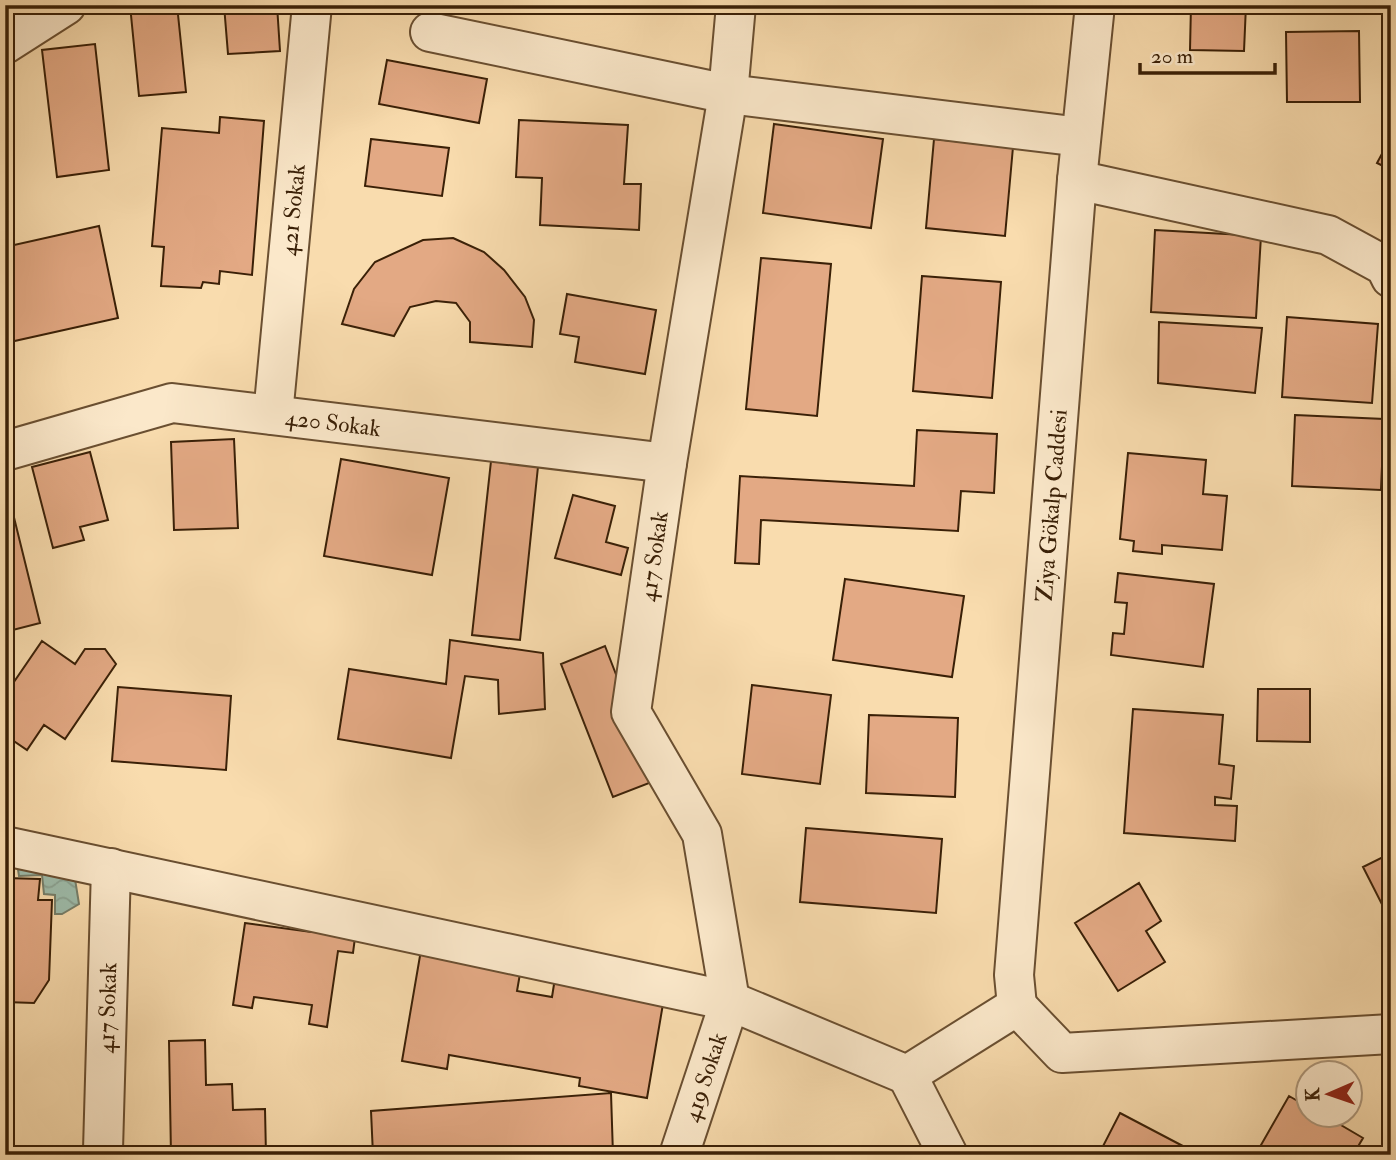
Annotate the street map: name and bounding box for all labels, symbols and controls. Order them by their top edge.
scale bar [1140,32,1275,76]
text: 20 m [1151,43,1193,70]
street label: 421 Sokak [274,163,311,257]
street label: 420 Sokak [284,402,382,443]
street label: Ziya Gökalp Caddesi [1029,408,1073,603]
street label: 417 Sokak [633,509,674,603]
street label: 417 Sokak [91,962,123,1054]
street label: 419 Sokak [677,1029,733,1126]
north arrow [1294,1058,1364,1128]
text: K [1301,1087,1325,1102]

